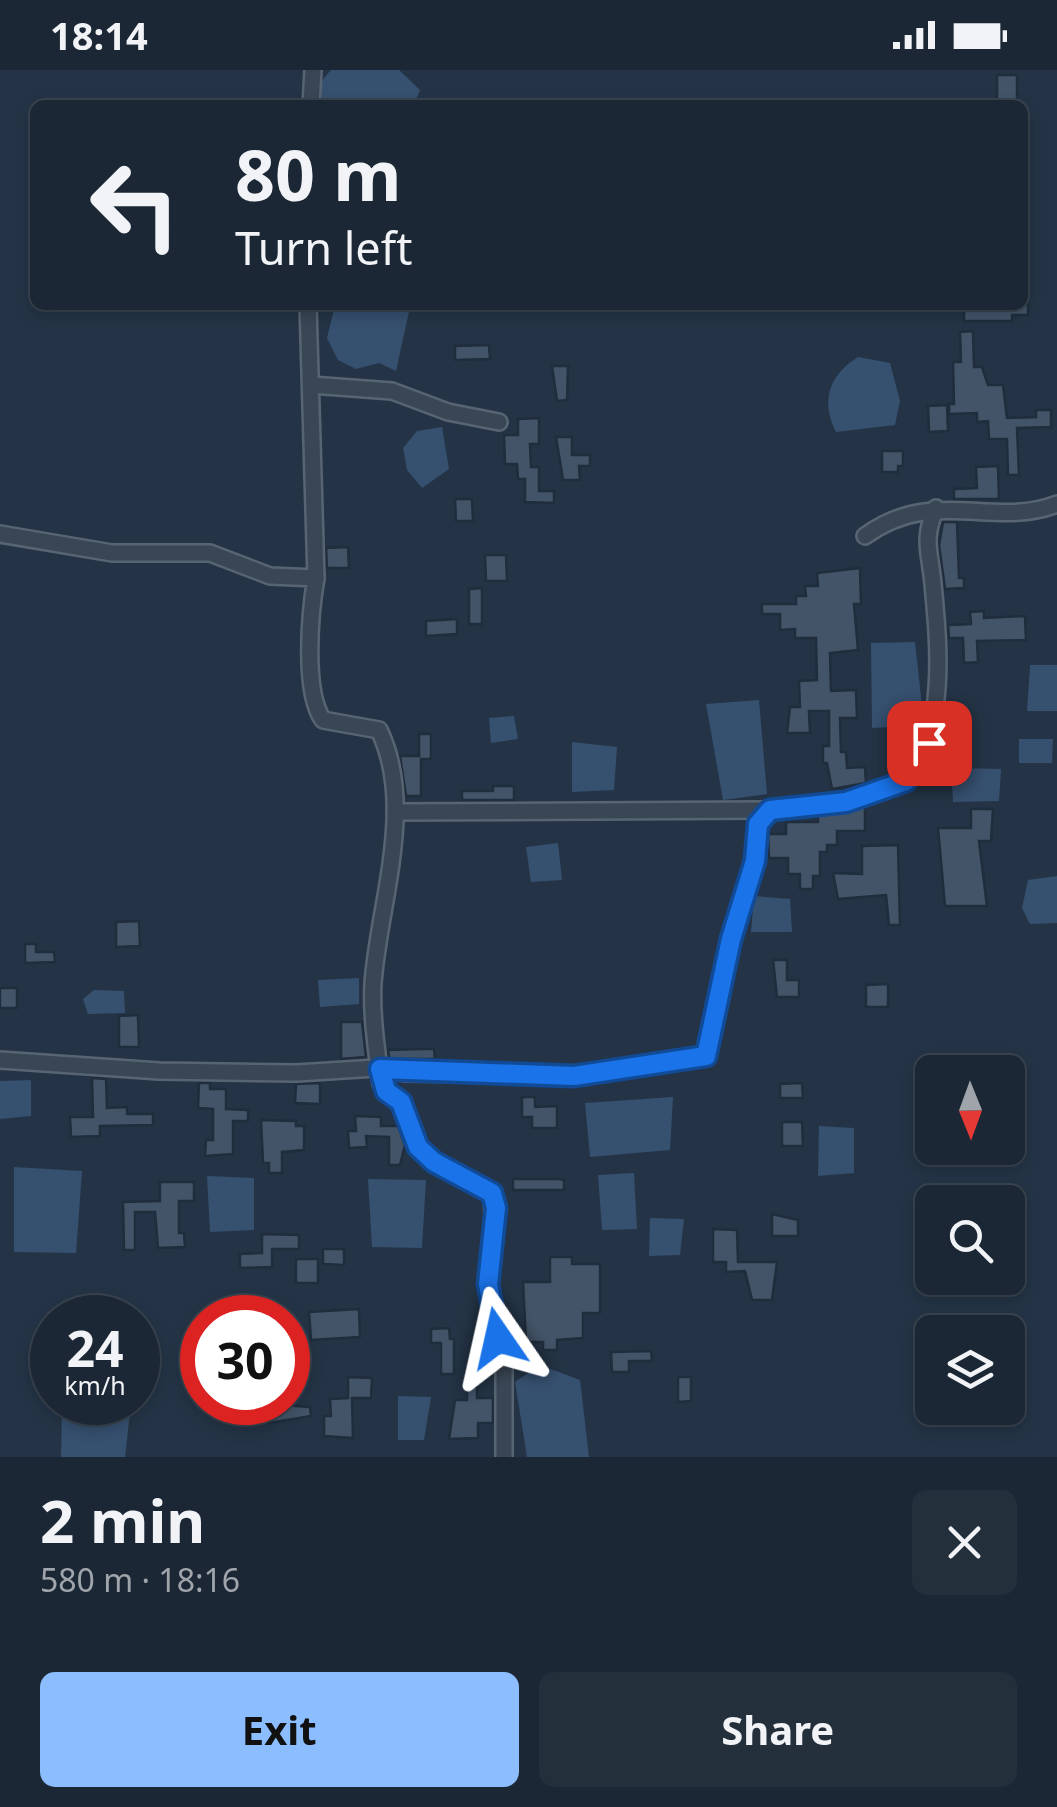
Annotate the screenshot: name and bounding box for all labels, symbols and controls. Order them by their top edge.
text: 18:14 [50,9,148,61]
text: 80 m [235,126,402,222]
icon: left [70,140,200,270]
text: Turn left [235,217,412,278]
pin [887,701,972,786]
icon: arrive [902,716,957,771]
north arrow [915,1055,1025,1165]
map controls [915,1055,1025,1425]
button: search [915,1185,1025,1295]
position arrow [446,1286,550,1390]
speed limit sign: 30 [180,1295,310,1425]
text: 24 [66,1314,124,1382]
button: layers [915,1315,1025,1425]
text: km/h [64,1368,126,1402]
text: 2 min [40,1479,205,1561]
button: close [912,1490,1017,1595]
text: 580 m · 18:16 [40,1558,240,1601]
button: Exit [40,1672,519,1787]
button: Share [539,1672,1017,1787]

